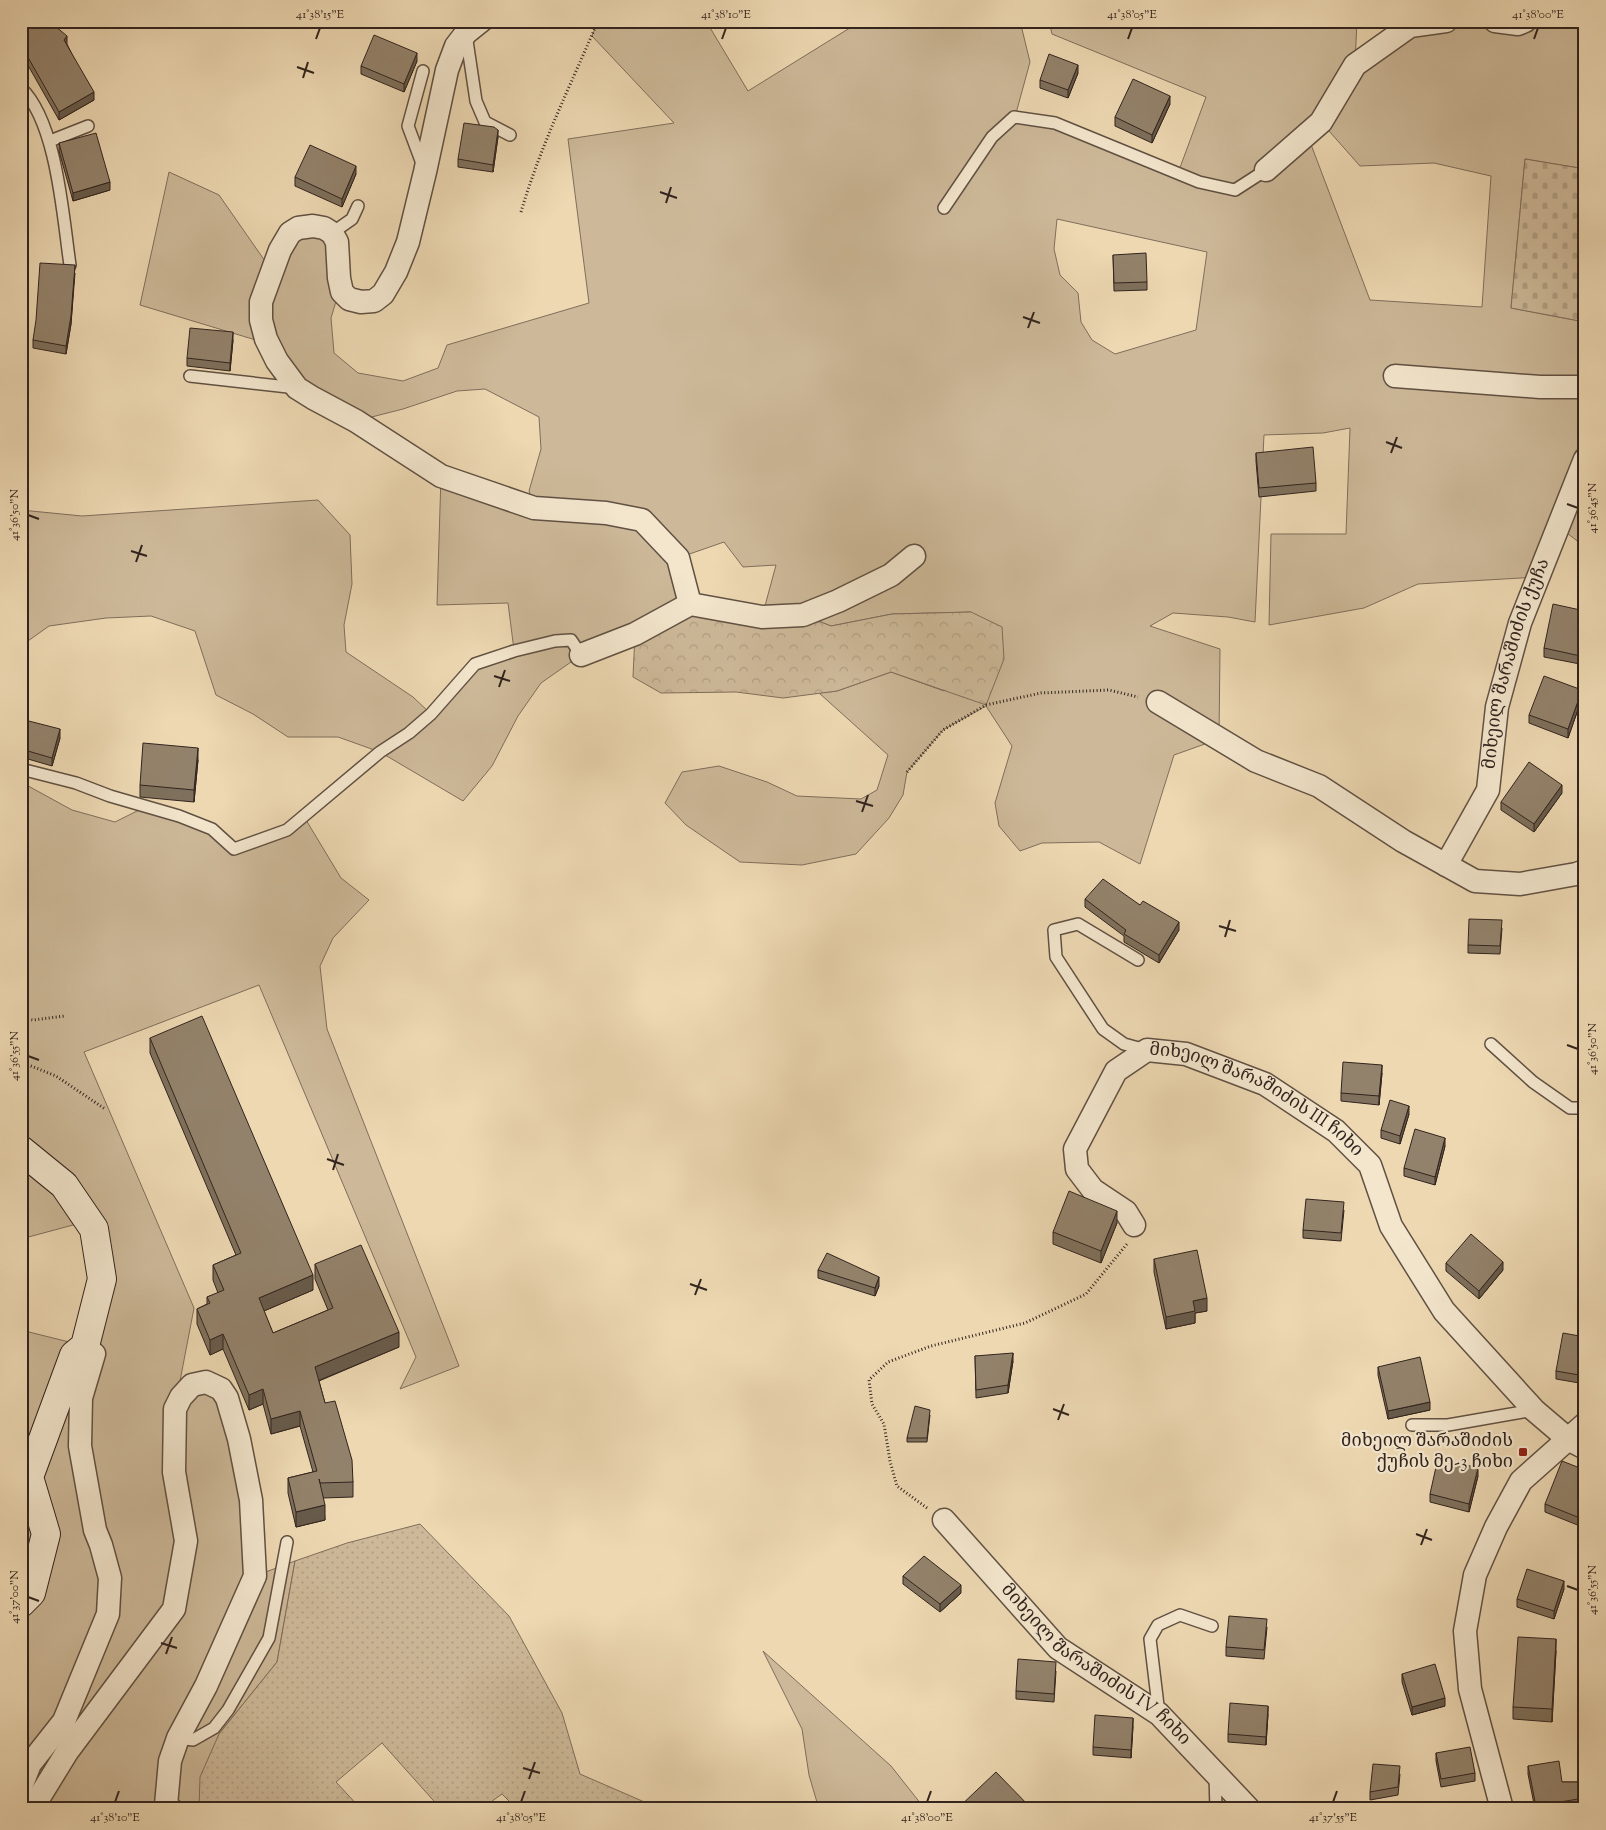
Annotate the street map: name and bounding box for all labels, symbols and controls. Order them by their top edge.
text: 41°38'15"E [296,6,345,24]
text: 41°38'10"E [701,6,752,24]
text: 41°38'05"E [1107,6,1157,24]
text: 41°38'00"E [1512,6,1564,24]
text: 41°36'45"N [1584,482,1602,533]
text: 41°36'50"N [6,489,24,541]
street label: მიხეილ შარაშიძის ქუჩა [1477,555,1557,770]
text: 41°36'50"N [1584,1023,1602,1075]
text: 41°36'55"N [6,1031,24,1081]
street label: მიხეილ შარაშიძის III ჩიხი [1148,1037,1368,1163]
place label: მიხეილ შარაშიძის ქუჩის მე-3 ჩიხი [1341,1429,1513,1476]
marker: მიხეილ შარაშიძის ქუჩის მე-3 ჩიხი [1517,1446,1529,1458]
text: 41°36'55"N [1584,1565,1602,1615]
text: 41°37'00"N [6,1570,24,1624]
street label: მიხეილ შარაშიძის IV ჩიხი [994,1579,1196,1752]
text: 41°38'10"E [90,1809,141,1827]
text: 41°38'05"E [496,1809,546,1827]
text: 41°38'00"E [901,1809,953,1827]
text: 41°37'55"E [1309,1809,1358,1827]

